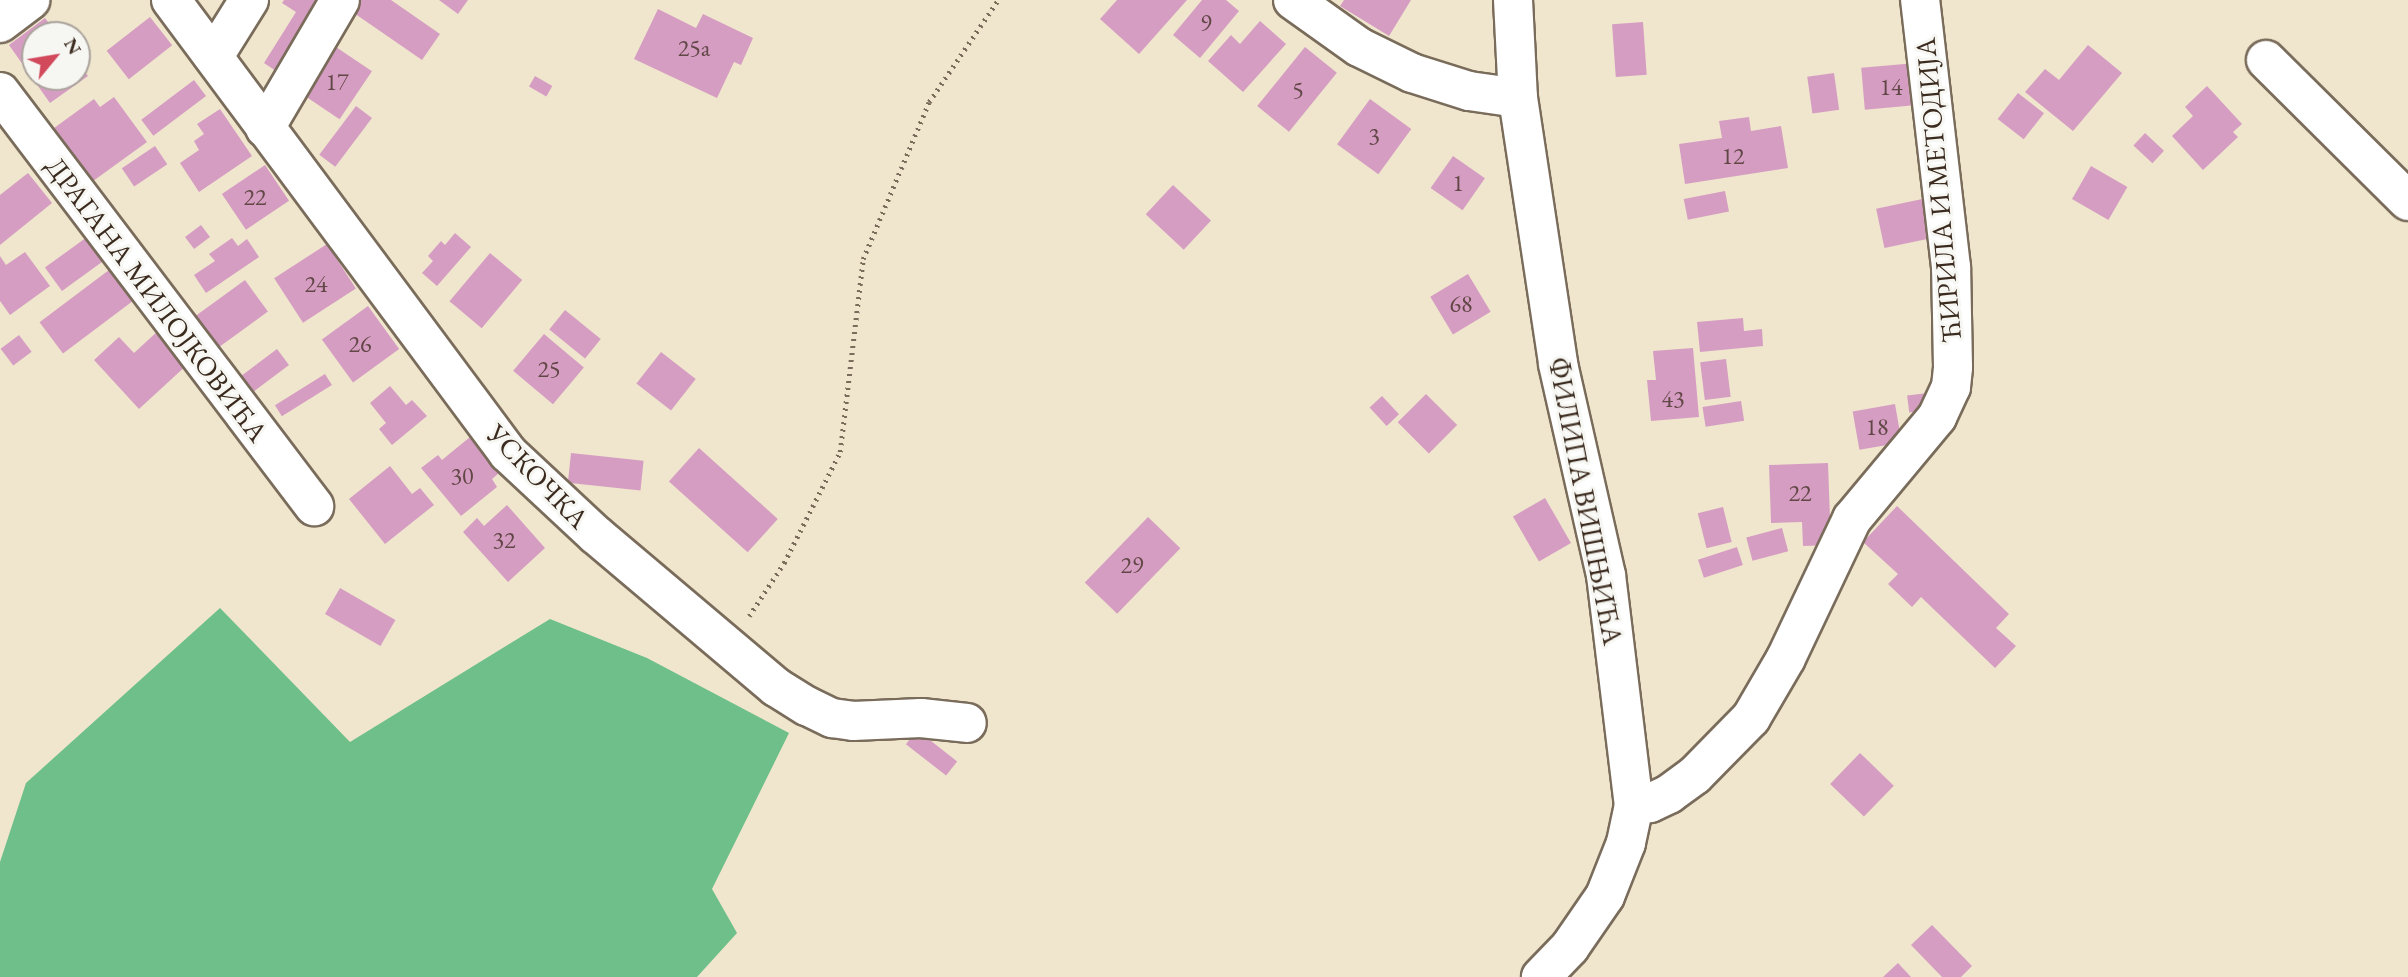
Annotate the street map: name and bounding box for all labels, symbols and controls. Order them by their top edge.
house number: 9 [1200,9,1212,37]
north arrow [21,21,91,91]
text: N [58,33,88,59]
house number: 25a [678,34,710,62]
street label: ЋИРИЛА И МЕТОДИЈА [1908,36,1968,344]
house number: 17 [325,68,349,96]
house number: 14 [1879,73,1903,101]
house number: 5 [1292,76,1304,104]
house number: 3 [1368,122,1380,150]
house number: 12 [1721,142,1745,170]
street label: ДРАГАНА МИЛОЈКОВИЋА [39,150,275,448]
house number: 1 [1452,169,1464,197]
house number: 22 [243,183,267,211]
house number: 24 [304,270,328,298]
house number: 68 [1449,290,1473,318]
house number: 26 [348,330,372,358]
street label: ФИЛИПА ВИШЊИЋА [1542,354,1630,648]
house number: 25 [537,355,561,383]
house number: 43 [1661,385,1685,413]
house number: 18 [1865,413,1889,441]
street label: УСКОЧКА [480,417,596,535]
house number: 30 [450,462,474,490]
house number: 22 [1788,479,1812,507]
house number: 32 [492,526,516,554]
house number: 29 [1120,551,1144,579]

